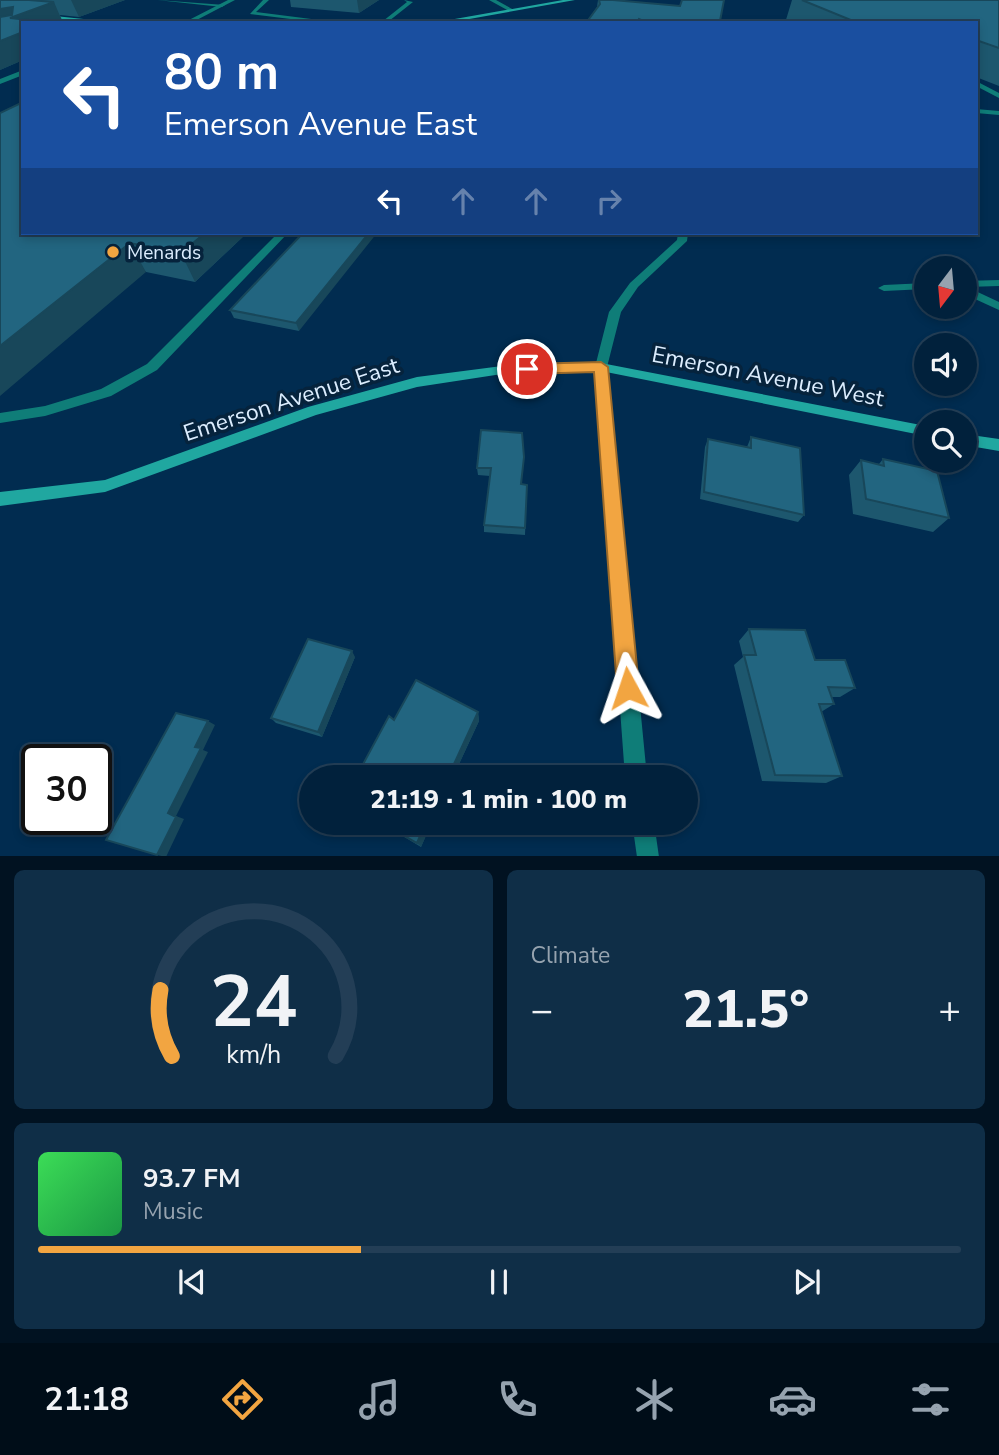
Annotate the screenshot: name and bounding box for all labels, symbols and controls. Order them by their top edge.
text: 80 m [164,39,279,106]
icon: left [49,49,140,140]
text: Emerson Avenue East [164,103,477,146]
icon: left [371,182,409,220]
icon: ahead [444,182,482,220]
icon: ahead [517,182,555,220]
icon: right [590,182,628,220]
place label: Menards [127,240,201,266]
marker: Menards [105,244,121,260]
north arrow [914,256,976,318]
map controls [914,256,977,473]
button: sound [914,333,977,396]
pin [497,339,557,399]
street label: Emerson Avenue West [649,339,887,414]
street label: Emerson Avenue East [179,350,404,449]
icon: arrive [508,350,546,388]
button: search [914,410,977,473]
position arrow [591,651,665,725]
speed limit sign: 30 [21,744,112,835]
text: 21:19 · 1 min · 100 m [370,782,627,817]
text: Climate [531,940,610,971]
text: 24 [210,952,297,1052]
text: 21.5° [682,974,809,1045]
text: − [531,985,553,1036]
text: + [938,985,961,1036]
text: km/h [226,1037,281,1071]
text: 93.7 FM [143,1161,240,1196]
text: Music [143,1196,203,1227]
icon: previous [173,1263,211,1301]
icon: pause [480,1263,518,1301]
icon: next [788,1263,826,1301]
icon: directions [218,1375,267,1424]
icon: music [355,1375,404,1424]
icon: phone [493,1375,542,1424]
icon: climate [630,1375,679,1424]
icon: car [768,1375,817,1424]
icon: filters [906,1375,955,1424]
text: 21:18 [44,1378,129,1421]

